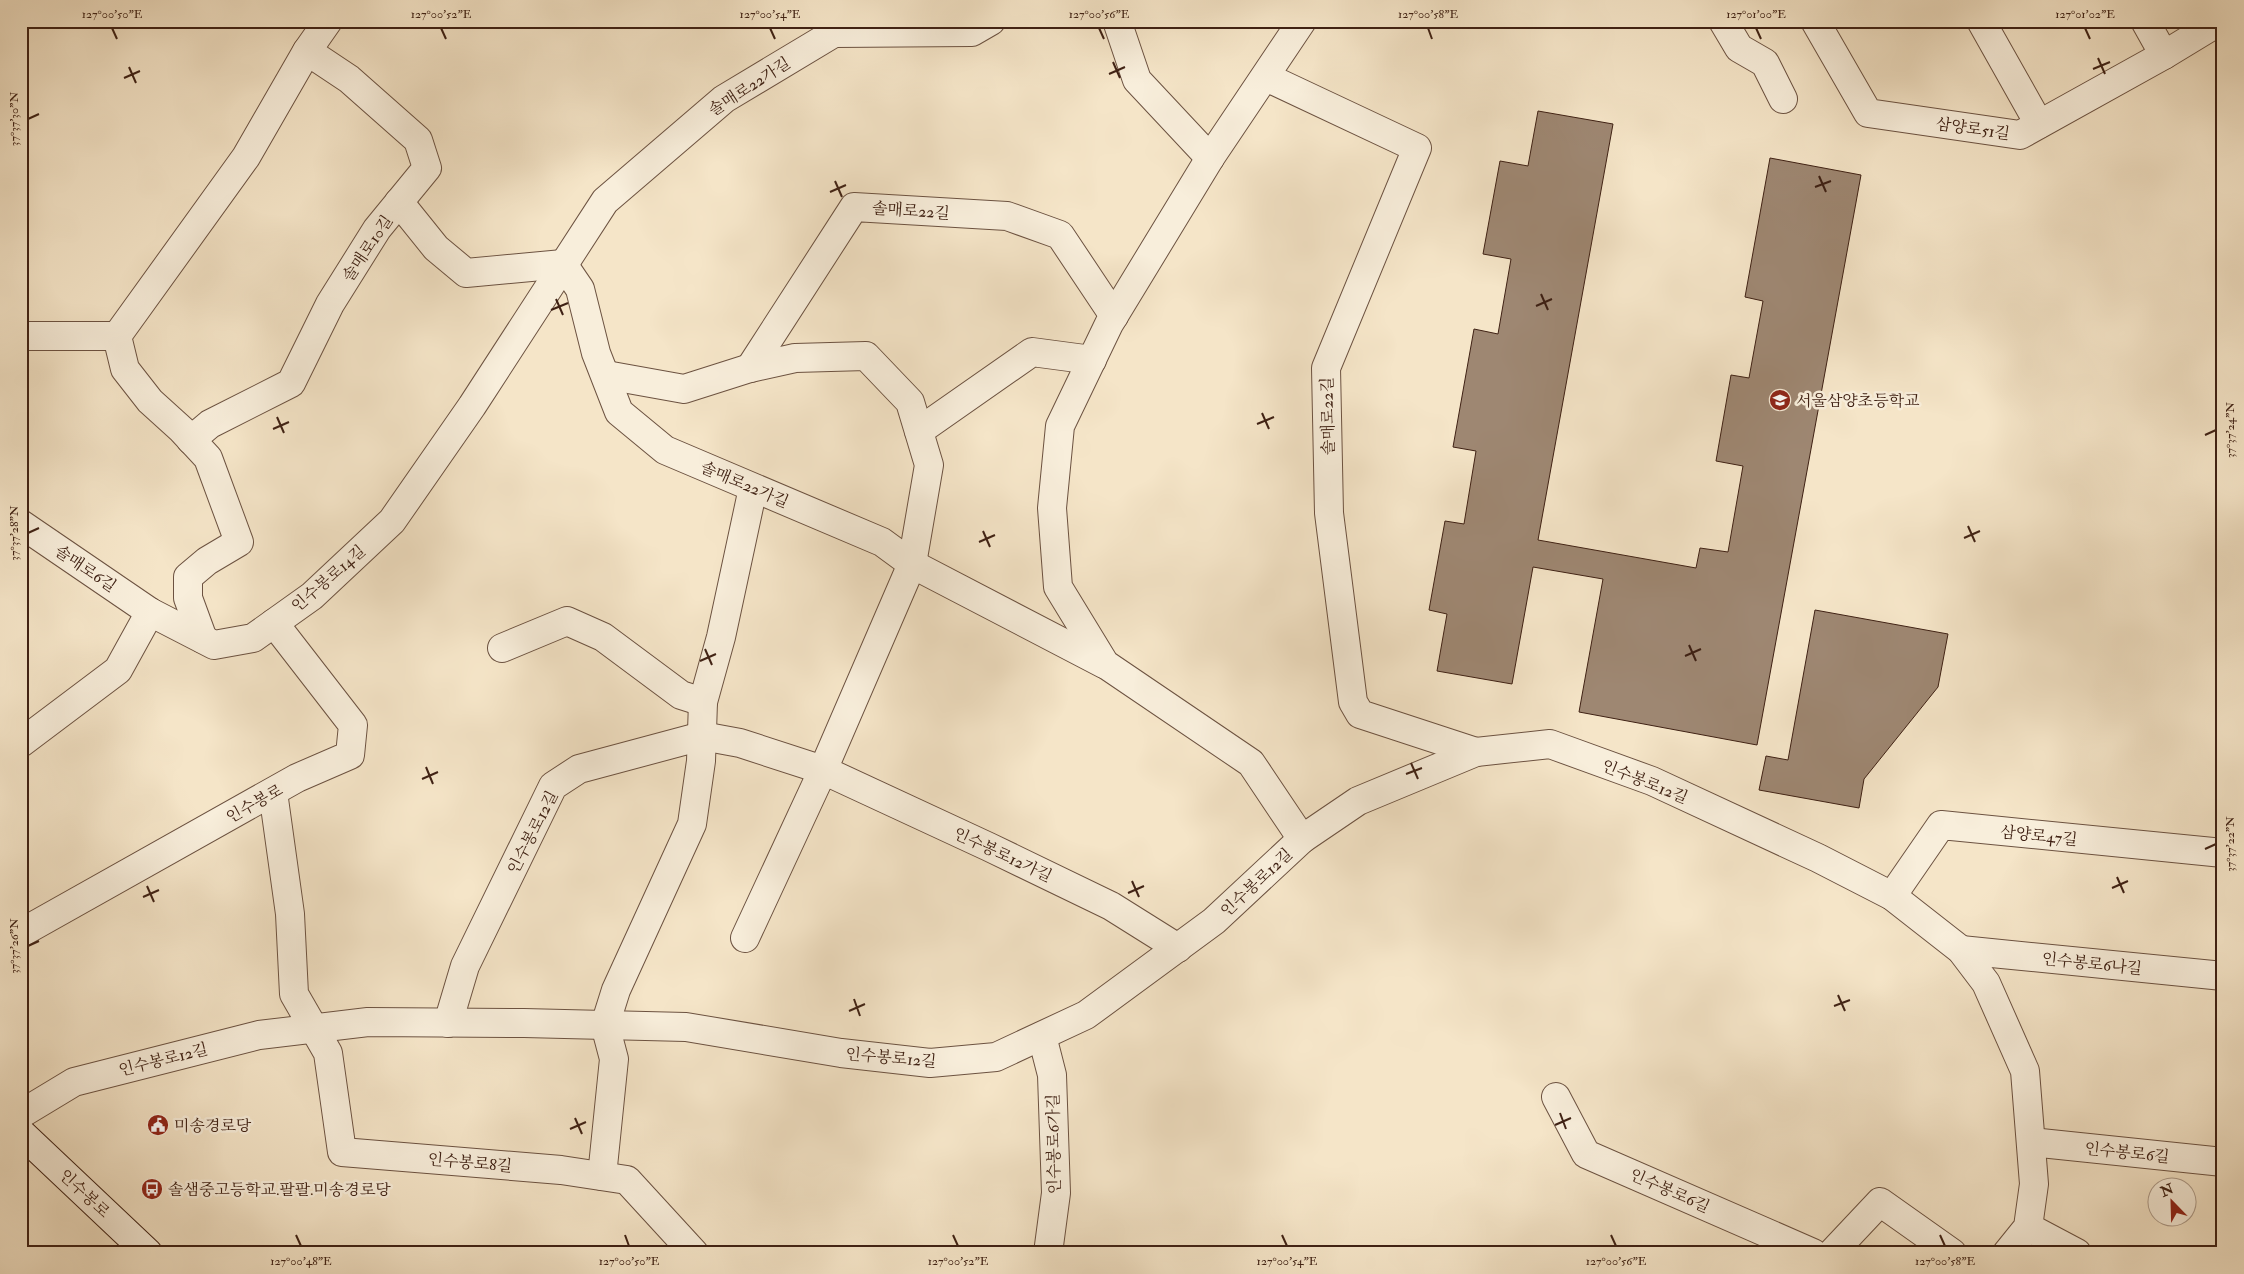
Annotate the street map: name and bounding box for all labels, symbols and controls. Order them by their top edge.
text: 127°00'50"E [82,7,143,22]
text: 127°00'52"E [411,7,472,22]
text: 127°00'54"E [740,7,801,22]
text: 127°00'56"E [1069,7,1130,22]
text: 127°00'58"E [1398,7,1458,22]
text: 127°01'00"E [1726,7,1786,22]
text: 127°01'02"E [2055,7,2115,22]
street label: 솔매로22가길 [705,53,794,121]
text: 37°37'30"N [7,92,22,146]
street label: 삼양로51길 [1935,114,2011,144]
street label: 솔매로22길 [871,198,951,224]
street label: 솔매로10길 [338,212,397,286]
street label: 솔매로22길 [1317,377,1339,455]
school or university icon: 서울삼양초등학교 [1768,388,1792,412]
place label: 서울삼양초등학교 [1796,391,1920,411]
text: 37°37'24"N [2223,402,2238,458]
street label: 솔매로22가길 [698,457,792,512]
text: 37°37'28"N [7,505,22,561]
street label: 솔매로6길 [51,541,120,597]
street label: 인수봉로14길 [288,541,370,616]
street label: 인수봉로12길 [1599,756,1691,808]
street label: 인수봉로 [223,780,287,828]
street label: 인수봉로12길 [503,787,562,878]
text: 37°37'22"N [2223,816,2238,872]
street label: 삼양로47길 [1999,822,2078,850]
street label: 인수봉로12가길 [950,823,1055,886]
street label: 인수봉로12길 [1217,844,1297,921]
text: 37°37'26"N [7,918,22,974]
street label: 인수봉로6나길 [2041,949,2143,979]
street label: 인수봉로12길 [117,1039,210,1081]
street label: 인수봉로12길 [845,1044,937,1072]
street label: 인수봉로6가길 [1043,1093,1065,1195]
public building icon: 미송경로당 [146,1113,170,1137]
place label: 미송경로당 [174,1116,252,1136]
street label: 인수봉로6길 [2083,1139,2170,1167]
street label: 인수봉로8길 [427,1149,513,1177]
street label: 인수봉로6길 [1627,1164,1713,1217]
street label: 인수봉로 [55,1165,114,1222]
north arrow [2146,1176,2196,1226]
bus stop icon: 솔샘중고등학교.팔팔.미송경로당 [140,1177,164,1201]
place label: 솔샘중고등학교.팔팔.미송경로당 [168,1180,391,1200]
text: N [2157,1180,2177,1201]
text: 127°00'48"E [270,1254,332,1269]
text: 127°00'50"E [599,1254,660,1269]
text: 127°00'52"E [928,1254,989,1269]
text: 127°00'54"E [1257,1254,1318,1269]
text: 127°00'56"E [1586,1254,1647,1269]
text: 127°00'58"E [1915,1254,1975,1269]

